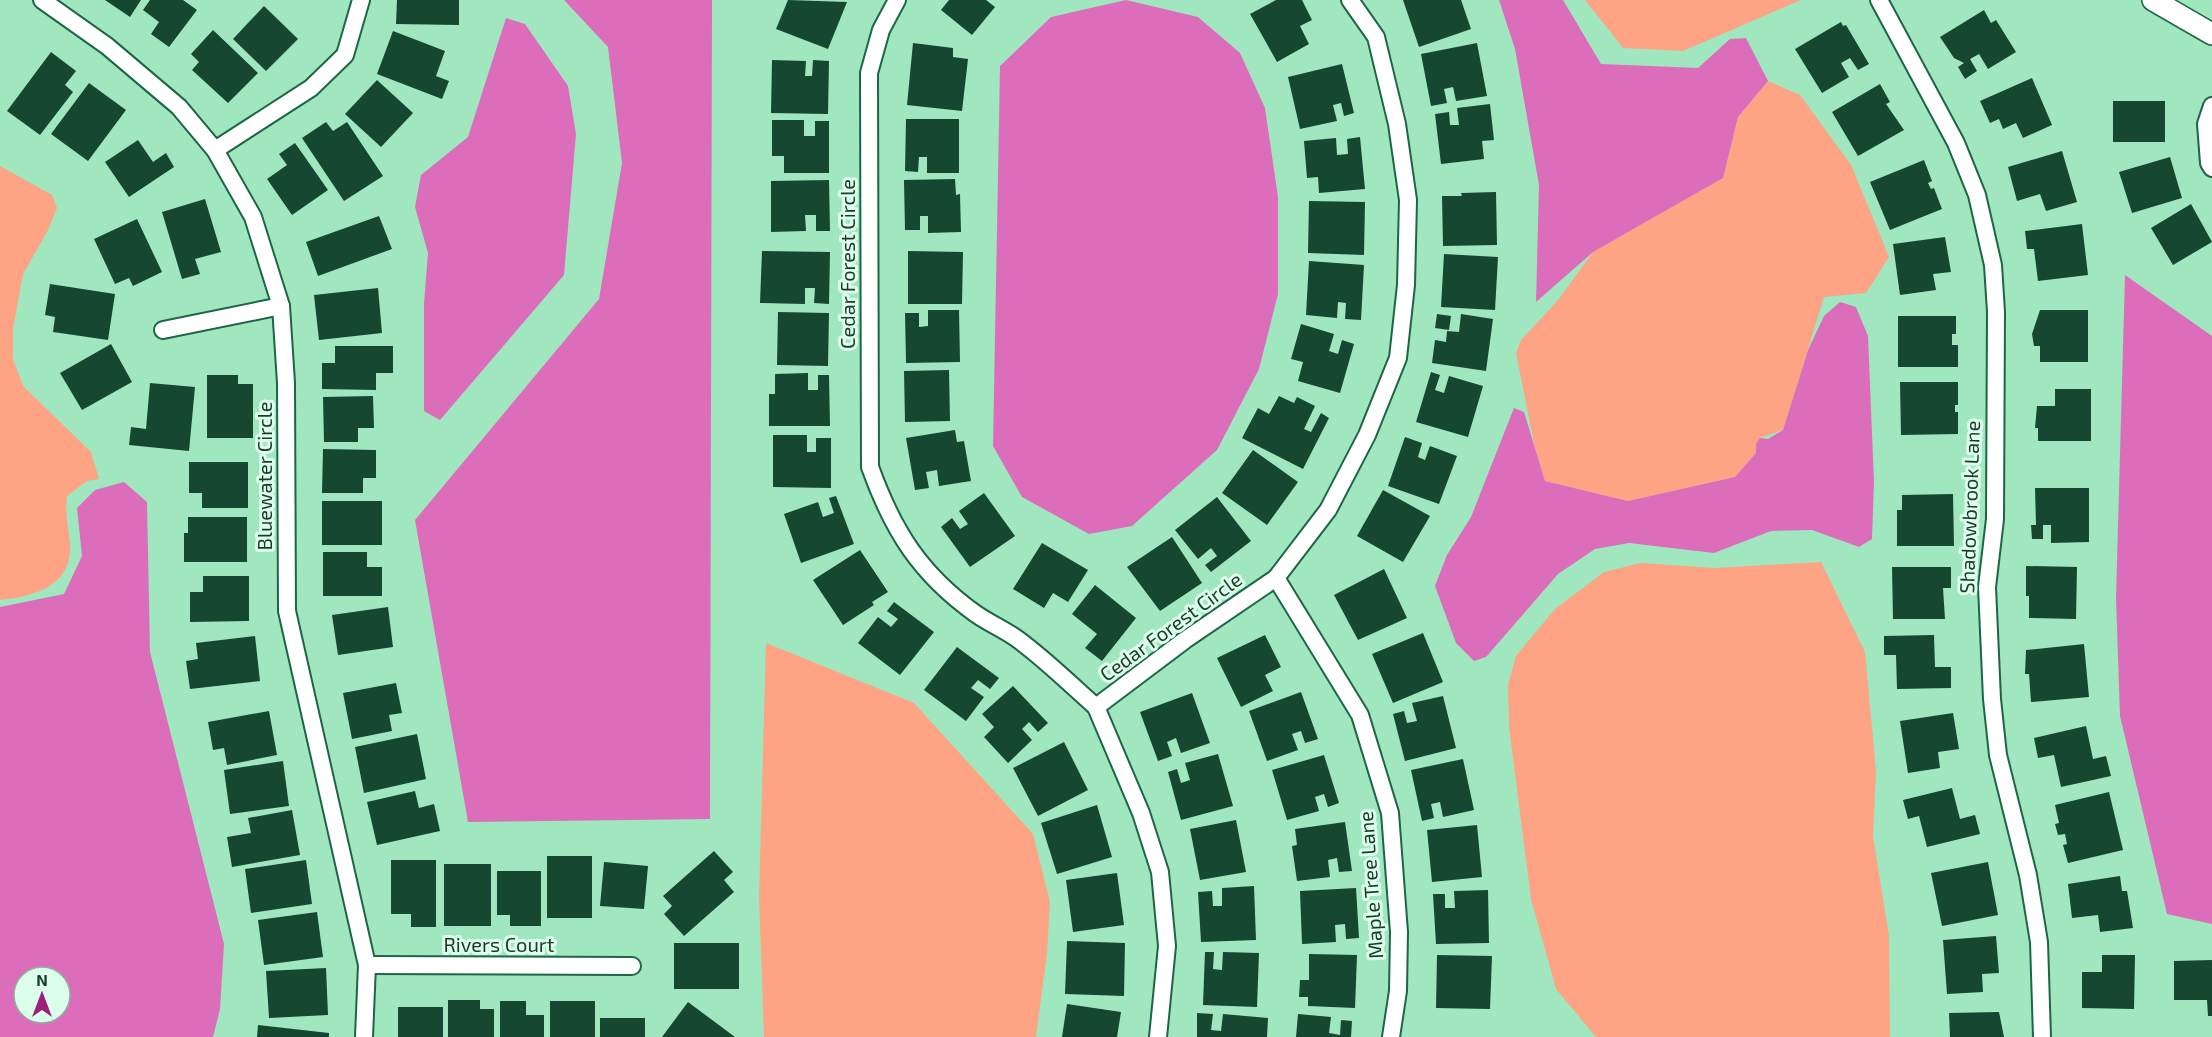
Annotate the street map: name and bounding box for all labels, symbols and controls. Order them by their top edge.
street label: Cedar Forest Circle [835,179,859,349]
street label: Bluewater Circle [252,402,276,550]
street label: Shadowbrook Lane [1954,420,1984,594]
street label: Cedar Forest Circle [1095,567,1246,686]
street label: Maple Tree Lane [1353,810,1387,960]
street label: Rivers Court [444,932,555,956]
north arrow [12,965,72,1025]
text: N [36,970,48,989]

